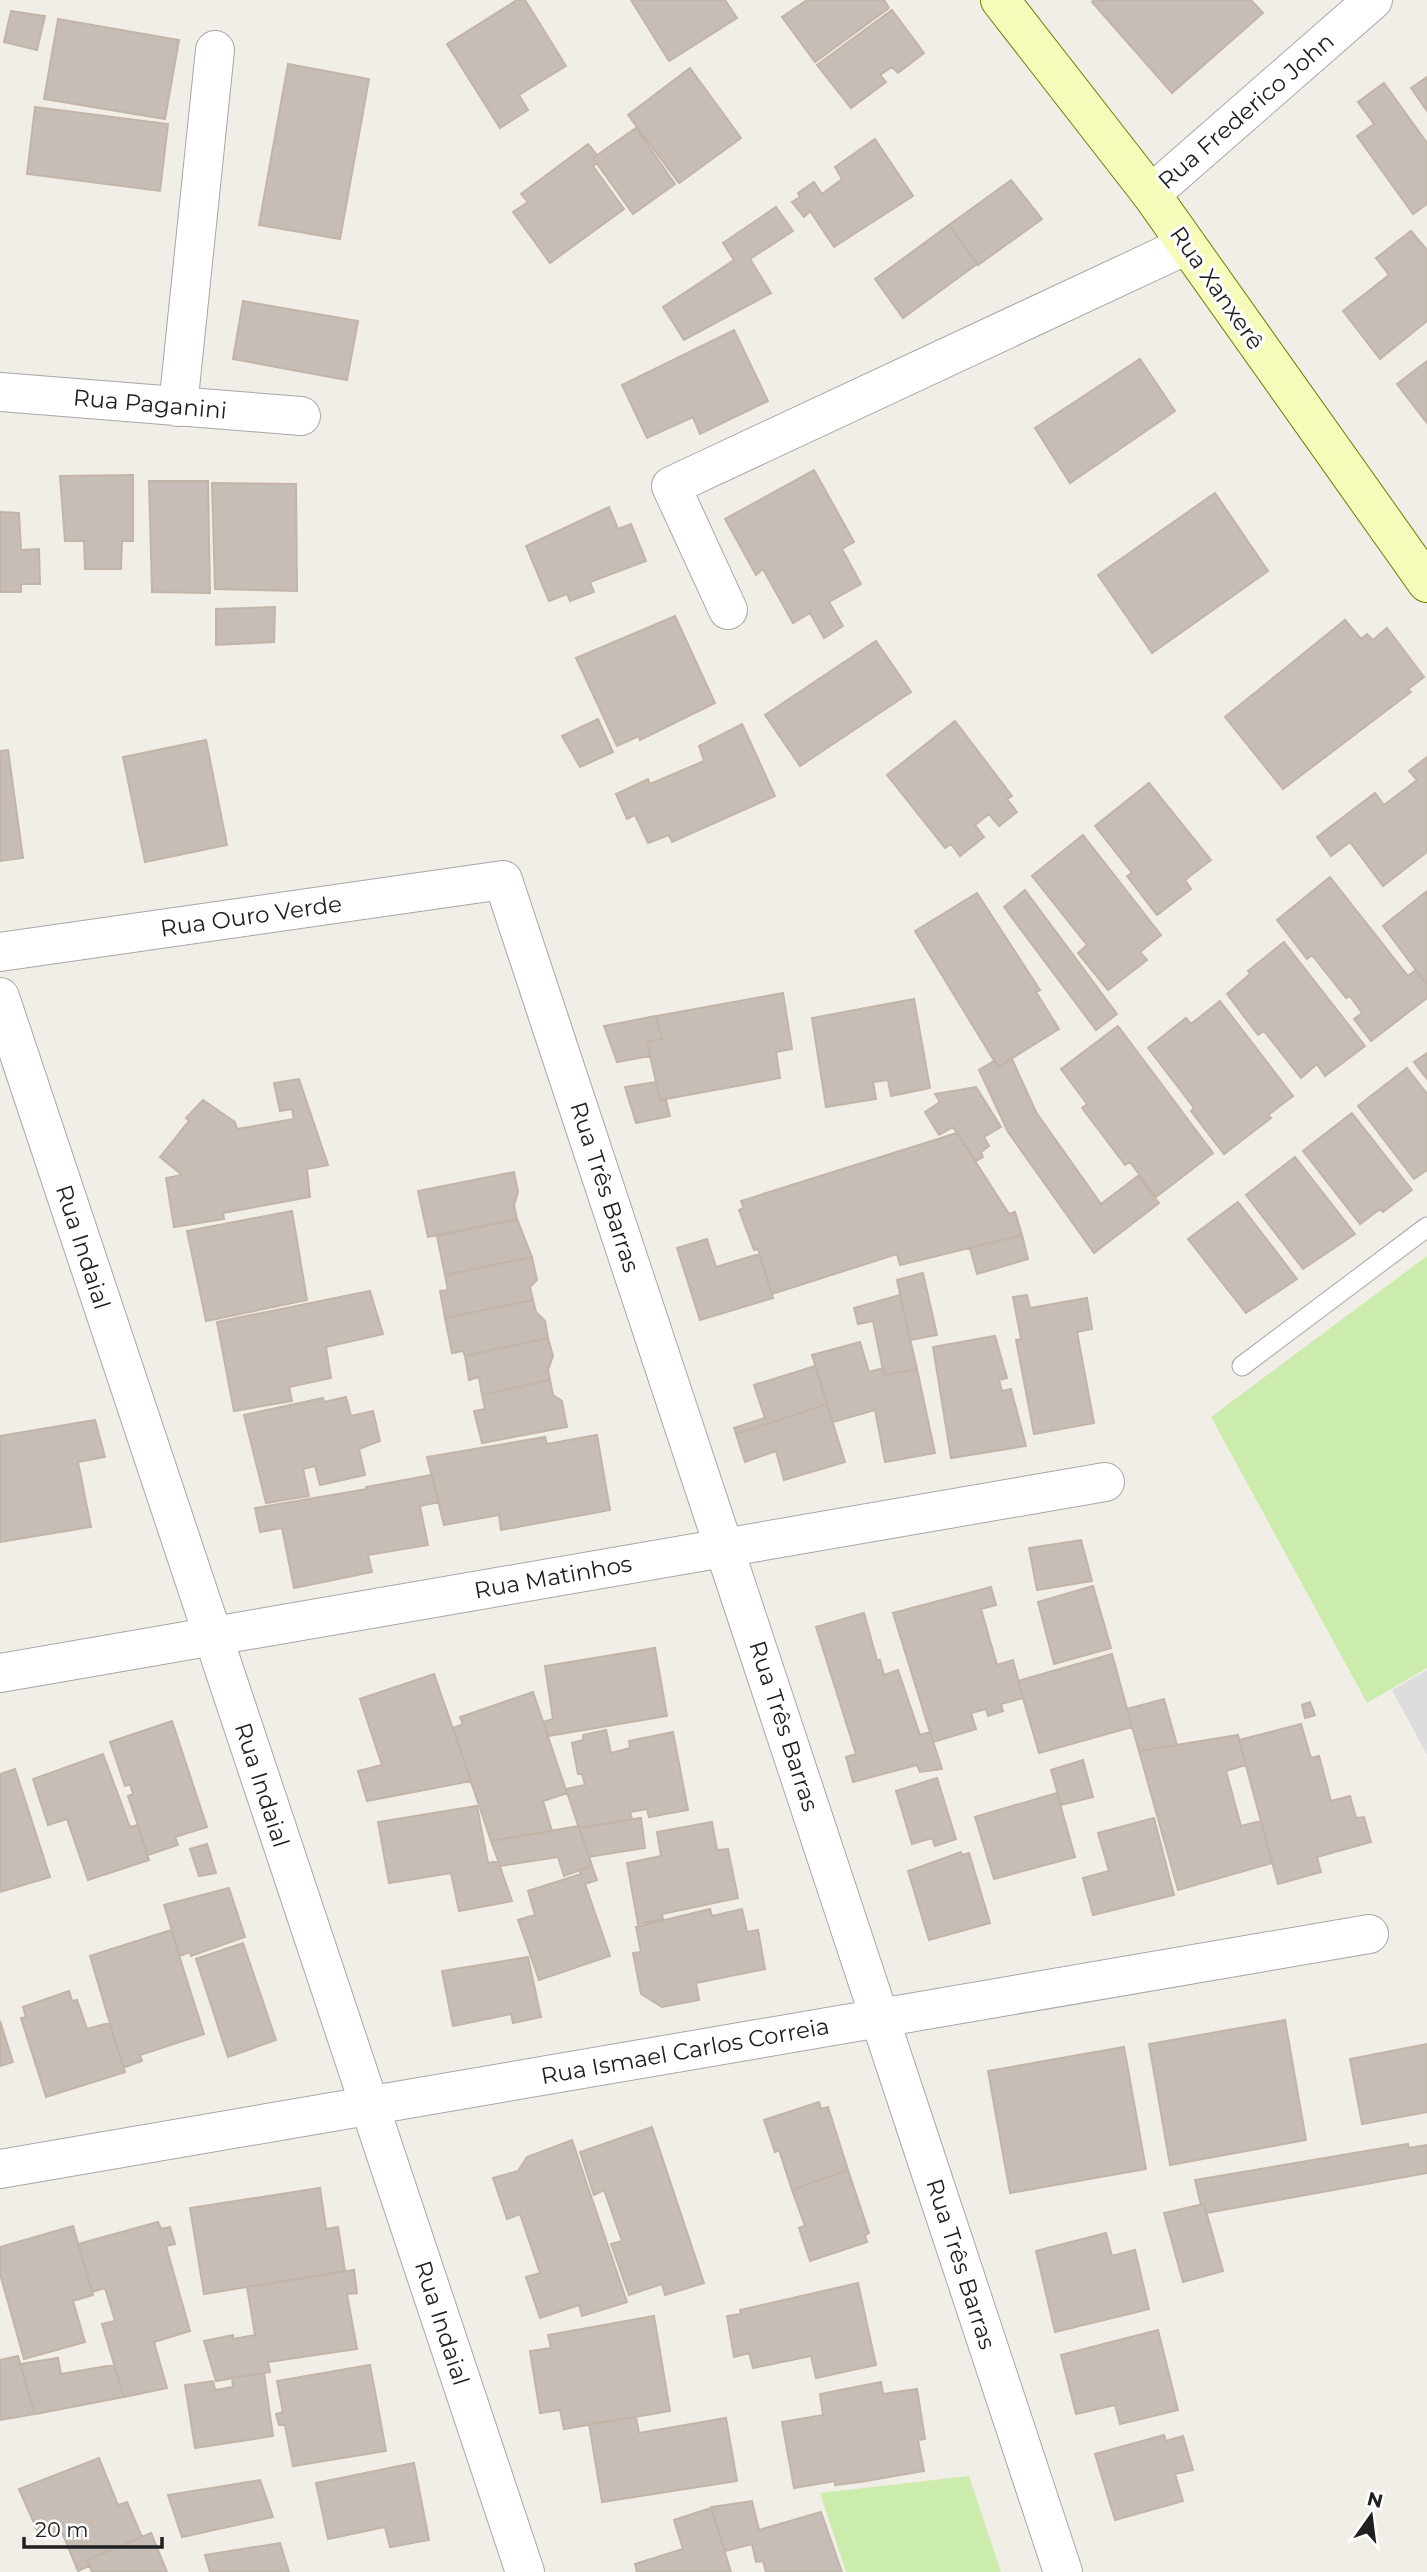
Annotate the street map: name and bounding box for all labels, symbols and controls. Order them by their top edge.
street label: Rua Frederico John [1152,27,1340,195]
street label: Rua Xanxerê [1164,221,1270,355]
street label: Rua Paganini [72,383,228,425]
street label: Rua Ouro Verde [158,889,344,943]
street label: Rua Três Barras [564,1098,646,1276]
street label: Rua Indaial [50,1181,116,1313]
street label: Rua Matinhos [472,1549,634,1605]
street label: Rua Três Barras [743,1637,825,1815]
street label: Rua Indaial [229,1719,295,1851]
street label: Rua Ismael Carlos Correia [539,2012,831,2090]
street label: Rua Três Barras [920,2175,1002,2353]
street label: Rua Indaial [409,2257,475,2389]
north arrow [1336,2481,1406,2551]
text: N [1365,2487,1385,2513]
scale bar [24,2506,163,2550]
text: 20 m [35,2517,89,2542]

